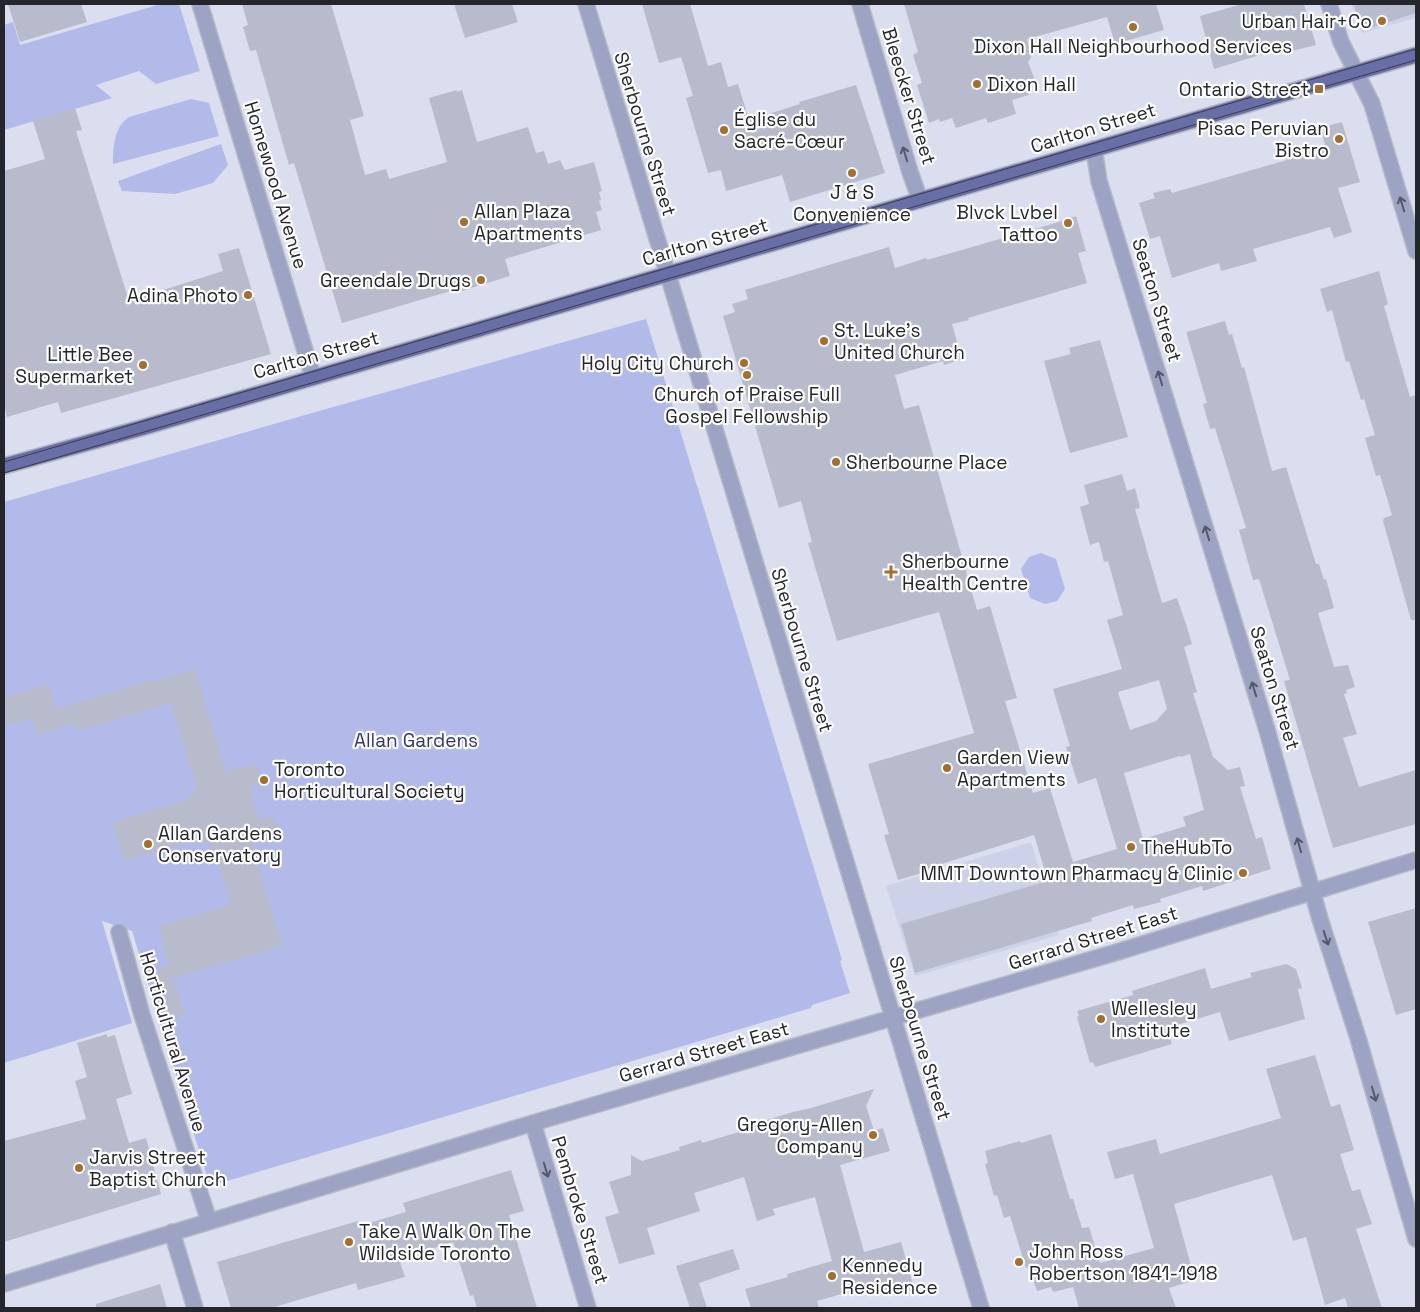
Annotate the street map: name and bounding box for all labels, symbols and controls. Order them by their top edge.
place label: Urban Hair+Co [1242,9,1372,34]
marker: Urban Hair+Co [1376,15,1388,27]
marker: Dixon Hall Neighbourhood Services [1127,21,1139,33]
street label: Bleecker Street [876,24,942,168]
place label: Dixon Hall Neighbourhood Services [974,34,1292,59]
street label: Sherbourne Street [608,49,682,219]
place label: Dixon Hall [987,72,1076,97]
place label: Ontario Street [1179,77,1309,102]
marker: Dixon Hall [971,78,983,90]
marker: Ontario Street [1313,83,1325,95]
street label: Carlton Street [1027,97,1159,159]
street label: Homewood Avenue [239,98,313,272]
place label: Église du Sacré-Cœur [734,107,845,154]
place label: Pisac Peruvian Bistro [1197,116,1329,163]
marker: Église du Sacré-Cœur [718,124,730,136]
marker: Pisac Peruvian Bistro [1333,133,1345,145]
one-way arrow [899,146,909,162]
marker: J & S Convenience [846,167,858,179]
place label: J & S Convenience [793,180,911,227]
one-way arrow [1397,197,1407,213]
place label: Allan Plaza Apartments [474,199,583,246]
place label: Blvck Lvbel Tattoo [956,200,1058,247]
street label: Carlton Street [639,212,771,272]
marker: Allan Plaza Apartments [458,216,470,228]
marker: Blvck Lvbel Tattoo [1062,217,1074,229]
street label: Seaton Street [1126,235,1188,365]
place label: Greendale Drugs [320,268,471,293]
marker: Greendale Drugs [475,274,487,286]
place label: Adina Photo [127,283,238,308]
marker: Adina Photo [242,289,254,301]
place label: St. Luke's United Church [834,318,965,365]
street label: Carlton Street [250,325,382,385]
marker: St. Luke's United Church [818,335,830,347]
place label: Little Bee Supermarket [15,342,133,389]
place label: Holy City Church [581,351,734,376]
marker: Holy City Church [738,357,750,369]
marker: Little Bee Supermarket [137,359,149,371]
marker: Church of Praise Full Gospel Fellowship [741,369,753,381]
one-way arrow [1154,370,1164,386]
place label: Church of Praise Full Gospel Fellowship [654,382,840,429]
place label: Sherbourne Place [846,450,1008,475]
marker: Sherbourne Place [830,456,842,468]
one-way arrow [1202,525,1212,541]
place label: Sherbourne Health Centre [902,549,1028,596]
street label: Sherbourne Street [765,565,839,735]
marker: Sherbourne Health Centre [884,565,898,579]
street label: Seaton Street [1244,623,1306,753]
one-way arrow [1249,681,1259,697]
park label: Allan Gardens [354,728,478,753]
place label: Garden View Apartments [957,745,1070,792]
place label: Toronto Horticultural Society [274,757,465,804]
marker: Garden View Apartments [941,762,953,774]
marker: Toronto Horticultural Society [258,774,270,786]
place label: Allan Gardens Conservatory [158,821,282,868]
place label: TheHubTo [1141,835,1232,860]
one-way arrow [1294,837,1303,853]
marker: Allan Gardens Conservatory [142,838,154,850]
marker: TheHubTo [1125,841,1137,853]
place label: MMT Downtown Pharmacy & Clinic [921,861,1233,886]
marker: MMT Downtown Pharmacy & Clinic [1237,867,1249,879]
street label: Gerrard Street East [1005,900,1181,976]
one-way arrow [1322,930,1332,946]
street label: Horticultural Avenue [134,949,212,1135]
street label: Sherbourne Street [883,953,957,1123]
place label: Wellesley Institute [1111,996,1197,1043]
marker: Wellesley Institute [1095,1013,1107,1025]
street label: Gerrard Street East [616,1016,792,1088]
one-way arrow [1370,1085,1380,1101]
place label: Gregory-Allen Company [737,1112,863,1159]
marker: Gregory-Allen Company [867,1129,879,1141]
street label: Pembroke Street [546,1133,614,1287]
place label: Jarvis Street Baptist Church [89,1145,226,1192]
one-way arrow [542,1161,552,1177]
marker: Jarvis Street Baptist Church [73,1162,85,1174]
place label: Take A Walk On The Wildside Toronto [359,1219,531,1266]
marker: Take A Walk On The Wildside Toronto [343,1236,355,1248]
place label: John Ross Robertson 1841-1918 [1029,1239,1218,1286]
place label: Kennedy Residence [842,1253,938,1300]
marker: John Ross Robertson 1841-1918 [1013,1256,1025,1268]
marker: Kennedy Residence [826,1270,838,1282]

